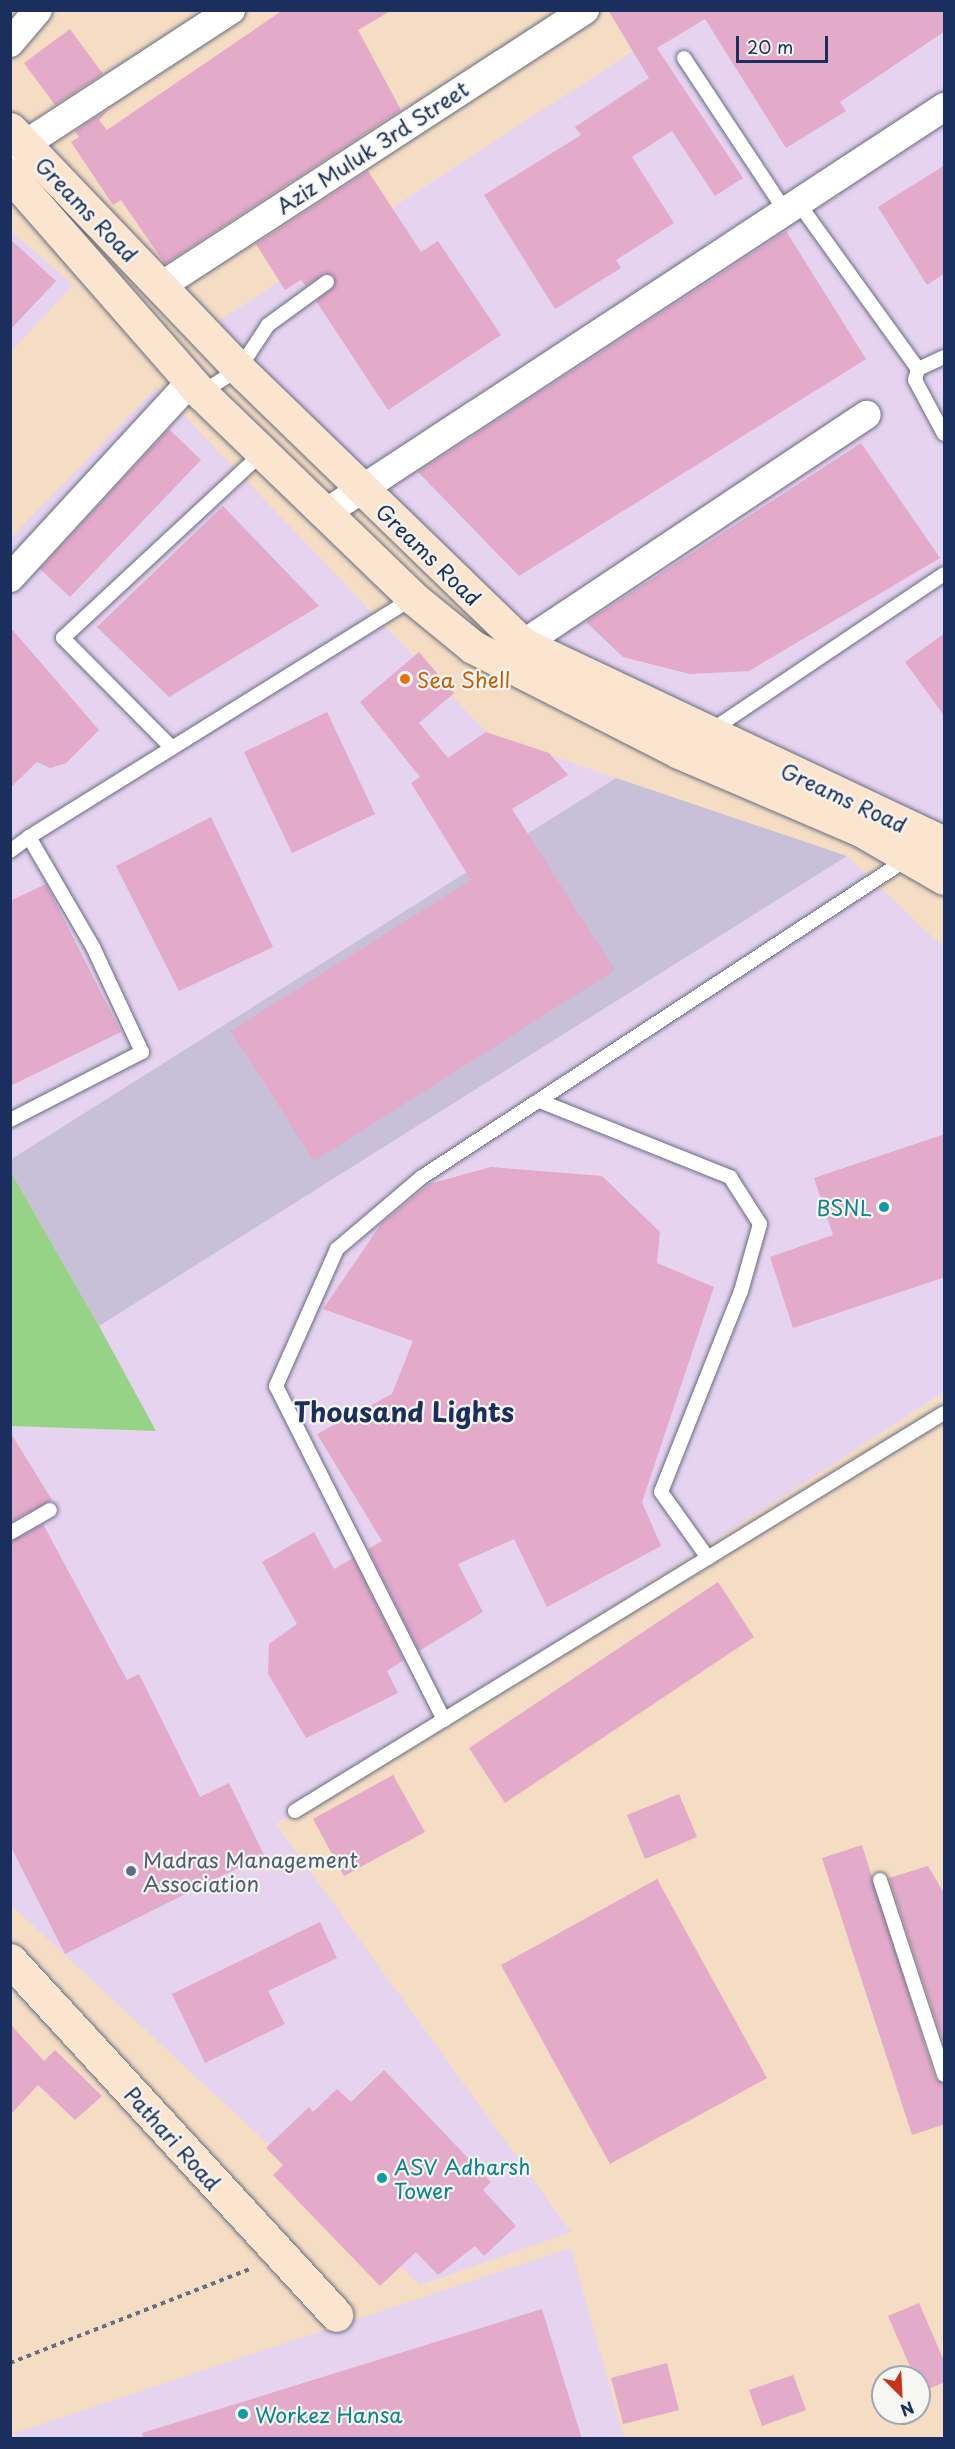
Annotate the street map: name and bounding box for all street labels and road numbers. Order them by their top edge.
street label: Aziz Muluk 3rd Street [271,75,473,219]
street label: Greams Road [30,151,144,267]
street label: Greams Road [371,497,487,611]
street label: Greams Road [777,757,911,837]
street label: Pathari Road [120,2081,226,2195]

